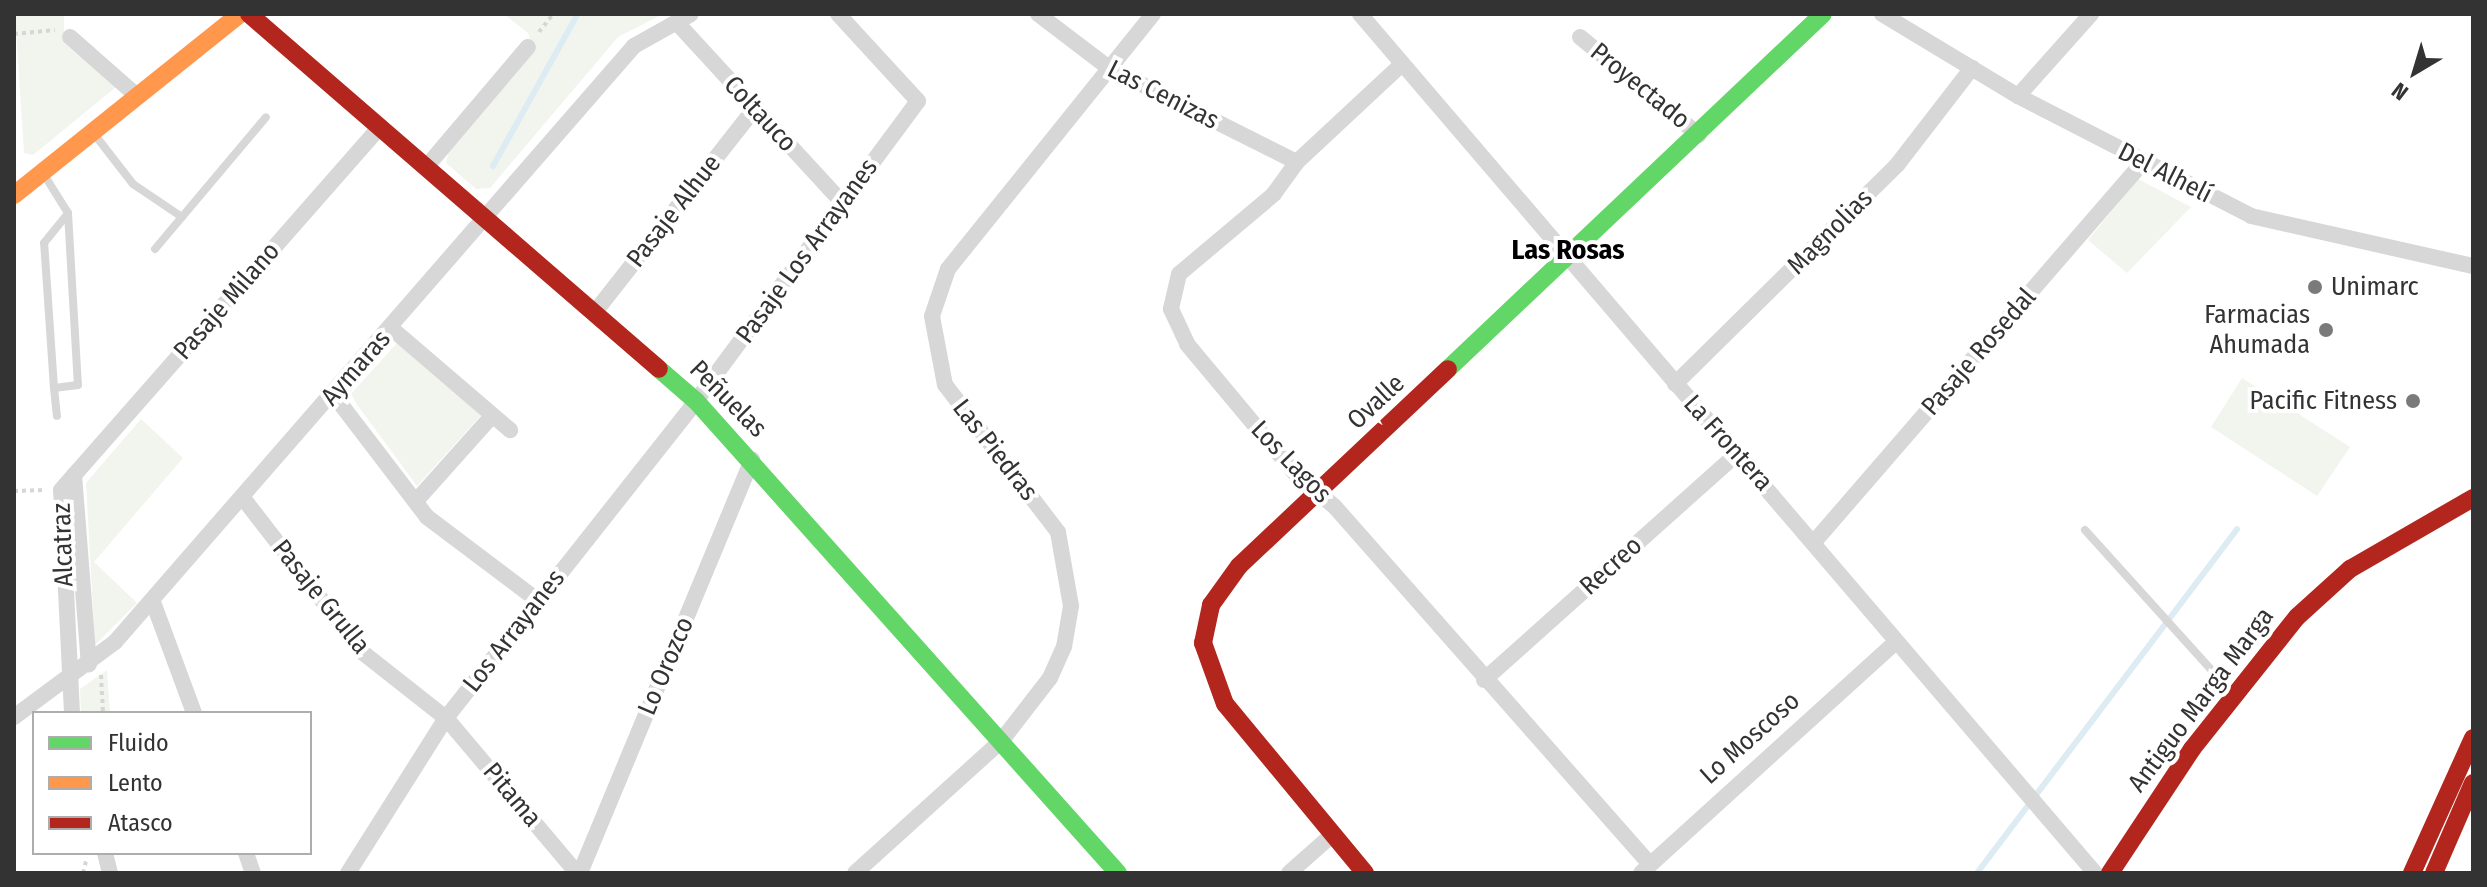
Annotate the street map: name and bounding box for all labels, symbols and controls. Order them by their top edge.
north arrow [2375,32,2455,112]
street label: Proyectado [1584,36,1696,136]
street label: Las Cenizas [1102,54,1224,136]
street label: Coltauco [717,70,803,158]
text: N [2386,77,2413,106]
street label: Del Alhelí [2113,136,2217,210]
street label: Pasaje Alhue [620,148,728,274]
street label: Pasaje Los Arrayanes [730,153,884,349]
street label: Magnolias [1781,183,1879,281]
district label: Las Rosas [1511,233,1625,267]
street label: Pasaje Milano [167,236,287,366]
place label: Unimarc [2331,271,2419,303]
marker: Unimarc [2306,278,2324,296]
street label: Pasaje Rosedal [1915,282,2043,422]
place label: Farmacias Ahumada [2204,299,2310,360]
marker: Farmacias Ahumada [2317,321,2335,339]
street label: Aymaras [315,324,397,412]
street label: Peñuelas [683,354,773,444]
street label: Ovalle [1341,368,1411,436]
place label: Pacific Fitness [2249,385,2397,417]
street label: La Frontera [1677,389,1779,497]
marker: Pacific Fitness [2404,392,2422,410]
street label: Las Piedras [946,393,1044,507]
street label: Los Lagos [1244,414,1338,510]
street label: Alcatraz [46,503,80,587]
street label: Recreo [1574,530,1648,602]
street label: Pasaje Grulla [266,534,376,660]
street label: Los Arrayanes [457,564,571,698]
street label: Antiguo Marga Marga [2122,602,2280,798]
street label: Lo Orozco [631,612,701,720]
street label: Lo Moscoso [1694,685,1806,791]
legend [32,711,312,855]
text: Fluido [108,729,169,757]
street label: Pitama [476,757,548,833]
text: Lento [108,769,163,797]
text: Atasco [108,809,173,837]

